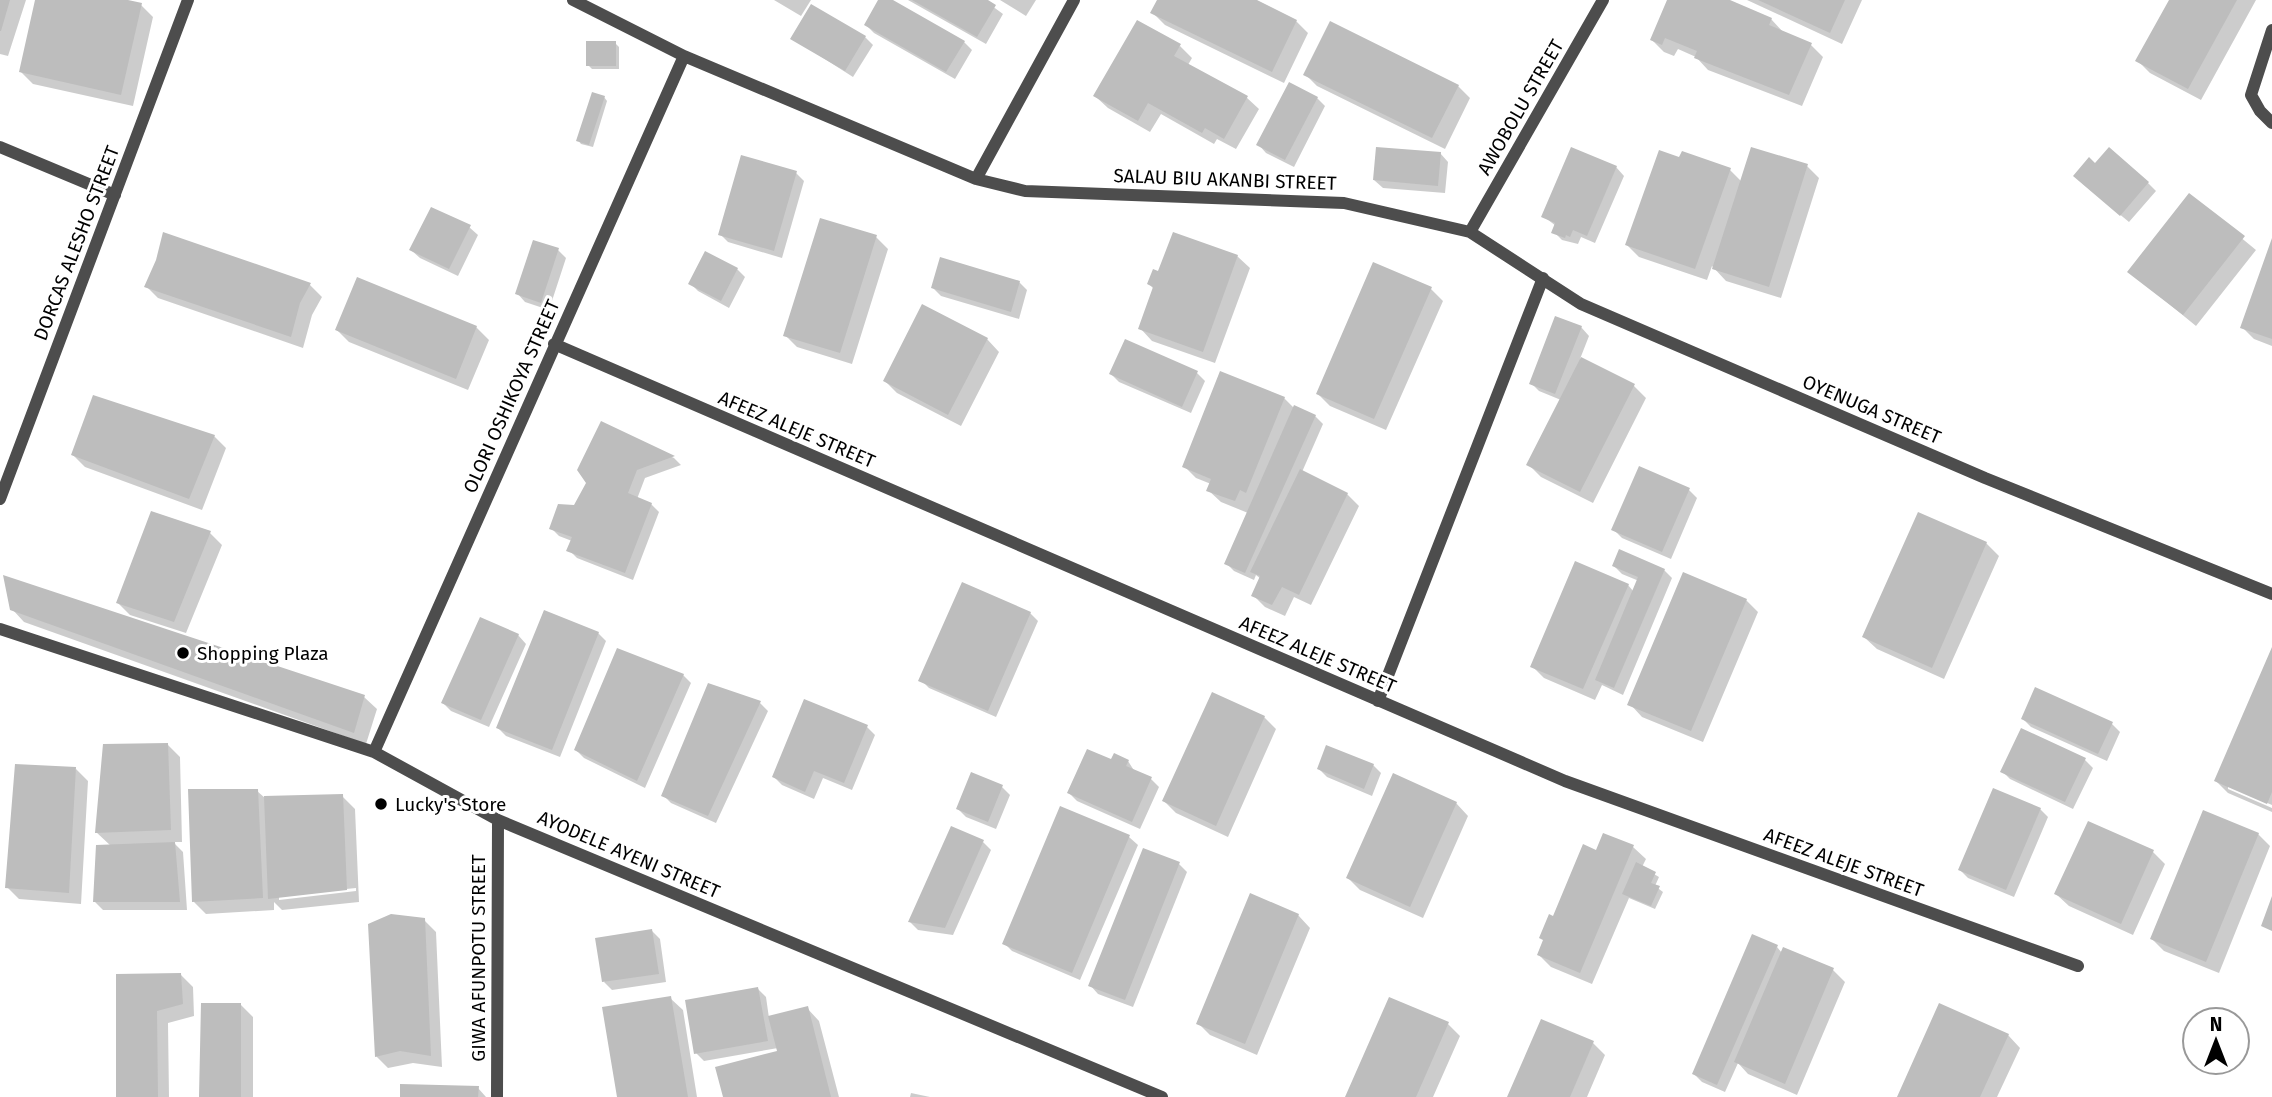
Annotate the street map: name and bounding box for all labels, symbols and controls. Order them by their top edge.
street label: AWOBOLU STREET [1472,35,1569,179]
street label: DORCAS ALESHO STREET [29,142,124,344]
street label: SALAU BIU AKANBI STREET [1113,164,1337,195]
street label: OLORI OSHIKOYA STREET [458,296,565,497]
street label: OYENUGA STREET [1799,370,1945,449]
street label: AFEEZ ALEJE STREET [715,386,879,473]
street label: AFEEZ ALEJE STREET [1236,611,1400,698]
place label: Shopping Plaza [197,642,329,665]
marker: Shopping Plaza [175,645,191,661]
place label: Lucky's Store [395,793,506,816]
marker: Lucky's Store [373,796,389,812]
street label: AYODELE AYENI STREET [534,806,723,903]
street label: AFEEZ ALEJE STREET [1761,823,1927,902]
street label: GIWA AFUNPOTU STREET [467,854,490,1062]
north arrow [2181,1006,2251,1076]
text: N [2210,1013,2222,1036]

